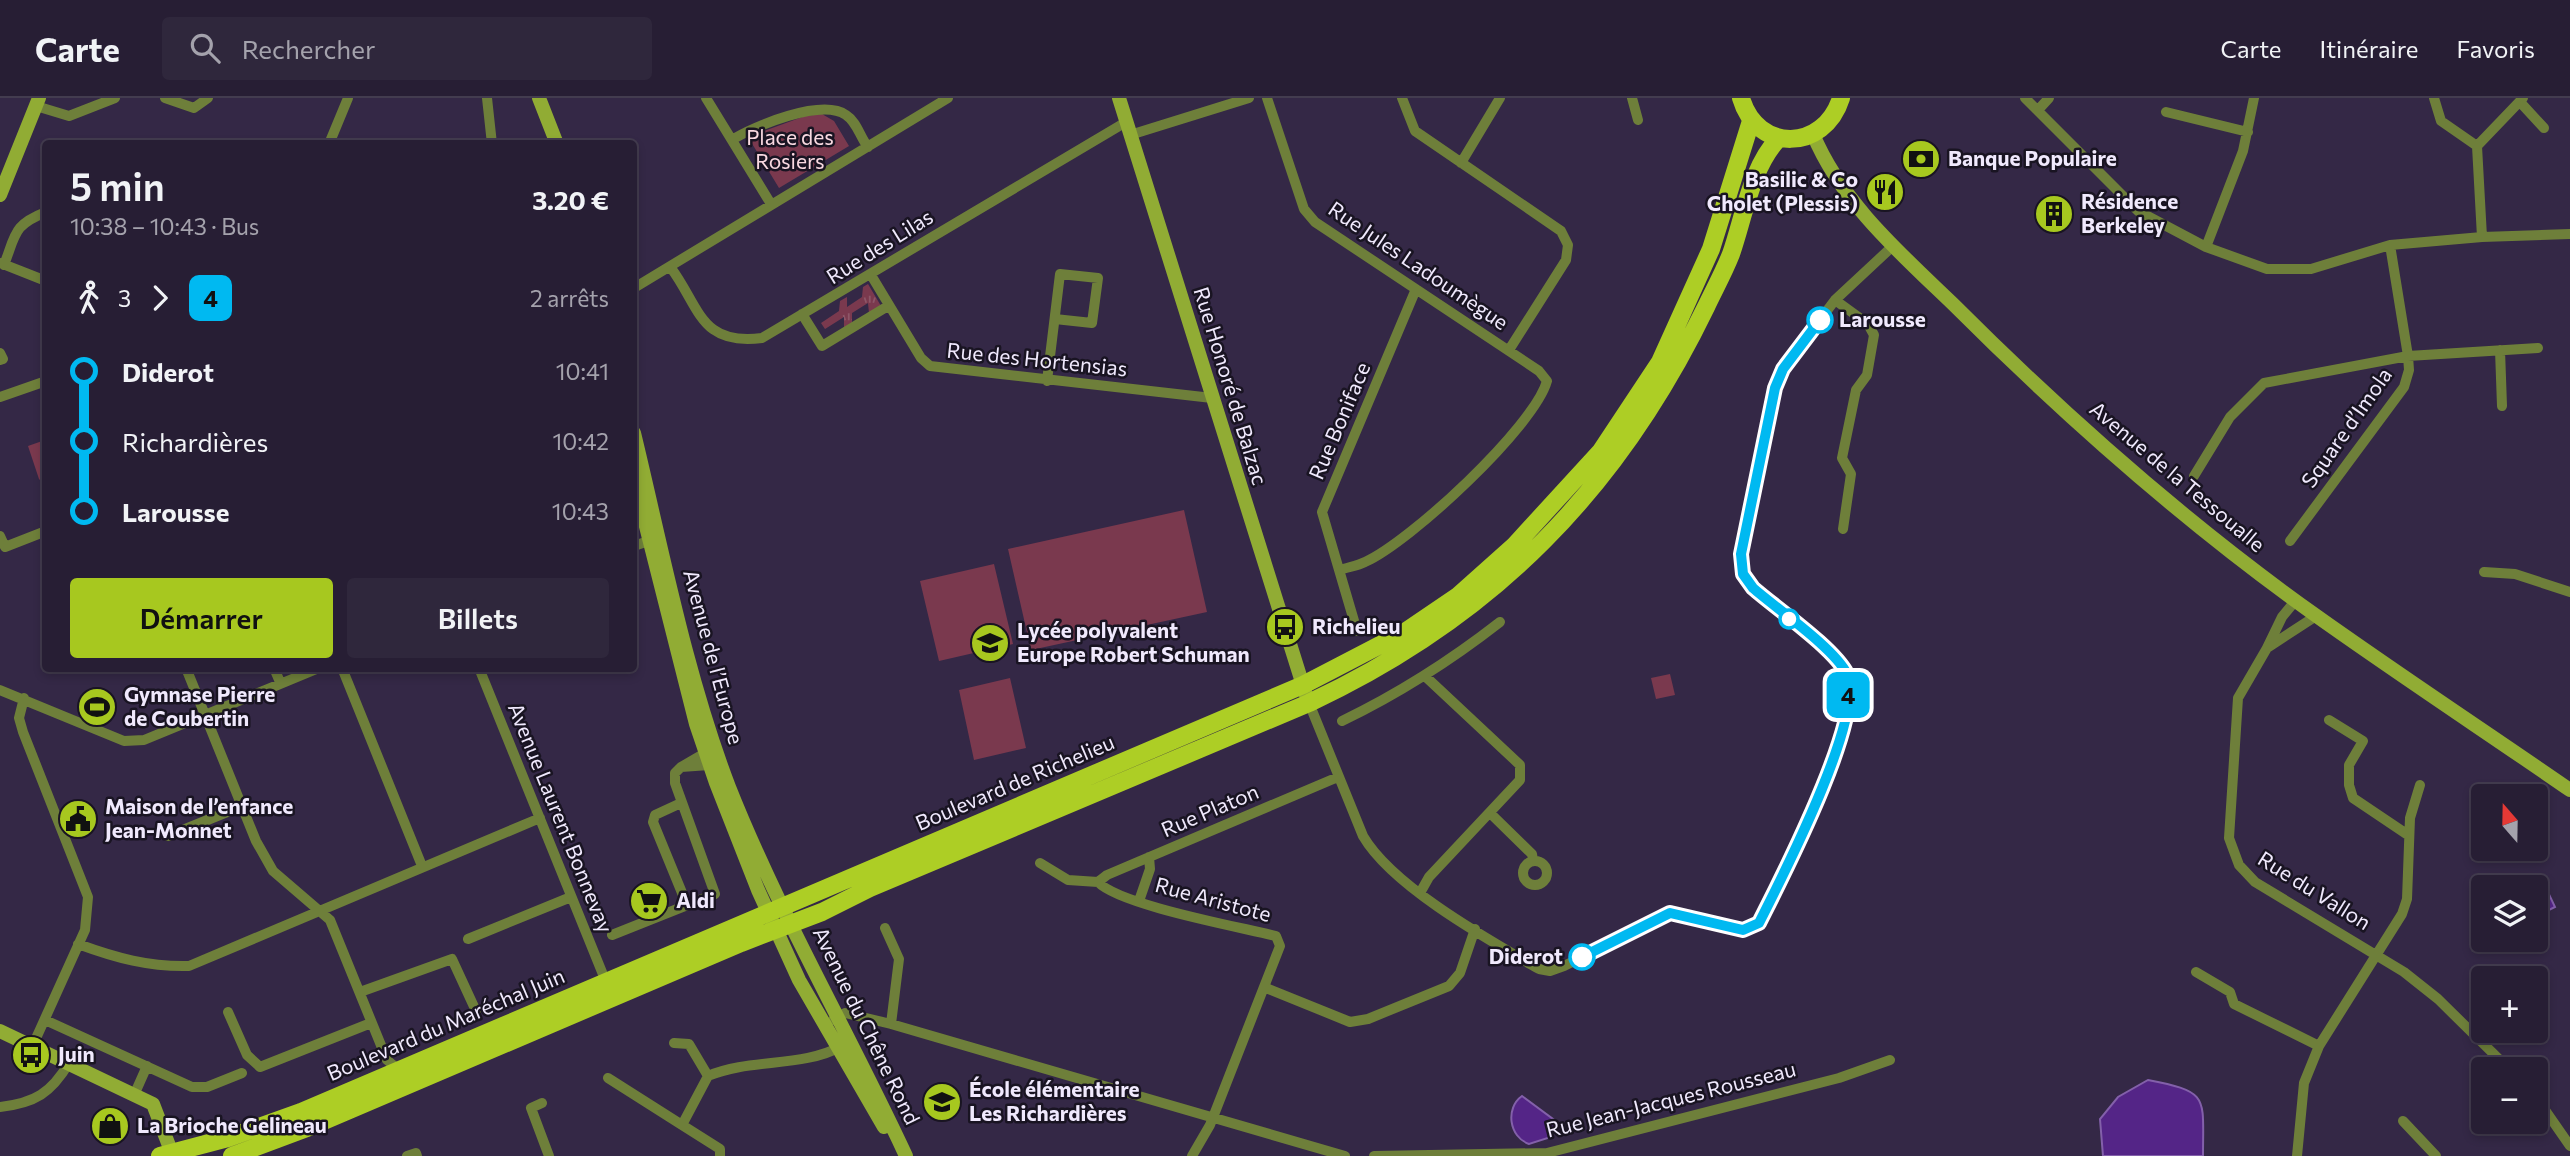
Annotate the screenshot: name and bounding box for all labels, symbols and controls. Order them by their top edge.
search box [162,17,652,80]
text: Carte [35,28,120,69]
icon: search [186,29,224,67]
text: Rechercher [242,33,375,64]
text: Carte [2221,34,2282,63]
text: Itinéraire [2320,34,2419,63]
text: Favoris [2457,34,2535,63]
park label: Place des Rosiers [746,124,834,173]
bank icon: Banque Populaire [1900,138,1942,180]
place label: Banque Populaire [1948,145,2117,170]
text: 5 min [70,162,165,209]
place label: Basilic & Co Cholet (Plessis) [1707,166,1858,215]
restaurant icon: Basilic & Co Cholet (Plessis) [1864,171,1906,213]
text: 3.20 € [532,184,609,215]
place label: Résidence Berkeley [2081,188,2178,237]
building icon: Résidence Berkeley [2033,193,2075,235]
street label: Rue Jules Ladoumègue [1324,195,1514,334]
street label: Rue des Lilas [821,203,937,288]
text: 10:38 – 10:43 · Bus [70,212,259,240]
icon: walk [70,279,108,317]
icon: forward [141,279,179,317]
text: 4 [203,283,218,312]
text: 3 [118,284,131,312]
text: 2 arrêts [530,284,609,312]
street label: Rue Honoré de Balzac [1189,284,1273,488]
place label: Larousse [1839,306,1926,331]
marker: Larousse [1807,307,1833,333]
street label: Rue des Hortensias [946,337,1129,380]
text: Diderot [122,356,214,387]
text: 10:41 [556,357,609,385]
street label: Rue Boniface [1303,358,1375,483]
street label: Square d’Imola [2295,362,2396,492]
street label: Avenue de la Tessoualle [2085,395,2270,556]
text: Richardières [122,426,268,457]
text: 10:42 [553,427,609,455]
text: Larousse [122,496,229,527]
text: 10:43 [552,497,609,525]
street label: Avenue de l’Europe [679,567,750,747]
button: Démarrer [70,578,333,658]
button: Billets [347,578,609,658]
bus stop icon: Richelieu [1264,606,1306,648]
unlabelled marker [1779,609,1799,629]
place label: Richelieu [1312,613,1400,638]
place label: Lycée polyvalent Europe Robert Schuman [1017,617,1250,666]
school or university icon: Lycée polyvalent Europe Robert Schuman [969,622,1011,664]
line badge: 4 [1825,672,1871,718]
text: 4 [1841,680,1855,709]
place label: Gymnase Pierre de Coubertin [124,681,275,730]
sports icon: Gymnase Pierre de Coubertin [76,686,118,728]
street label: Avenue Laurent Bonnevay [504,699,619,936]
street label: Boulevard de Richelieu [911,728,1118,835]
street label: Rue Platon [1157,778,1262,841]
north arrow [2471,784,2548,861]
map controls [2471,784,2548,1134]
place label: Maison de l’enfance Jean-Monnet [105,793,293,842]
public building icon: Maison de l’enfance Jean-Monnet [57,798,99,840]
street label: Rue du Vallon [2254,845,2376,934]
street label: Rue Aristote [1153,871,1274,926]
button: layers [2471,875,2548,952]
supermarket icon: Aldi [628,880,670,922]
place label: Aldi [676,887,715,912]
street label: Avenue du Chêne Rond [809,923,926,1128]
place label: Diderot [1489,943,1563,968]
marker: Diderot [1569,944,1595,970]
street label: Boulevard du Maréchal Juin [323,962,568,1085]
button: + [2471,966,2548,1043]
bus stop icon: Juin [10,1034,52,1076]
place label: Juin [58,1041,95,1066]
street label: Rue Jean-Jacques Rousseau [1543,1055,1798,1142]
button: − [2471,1057,2548,1134]
place label: École élémentaire Les Richardières [969,1076,1140,1125]
school or university icon: École élémentaire Les Richardières [921,1081,963,1123]
shop icon: La Brioche Gelineau [89,1105,131,1147]
place label: La Brioche Gelineau [137,1112,327,1137]

